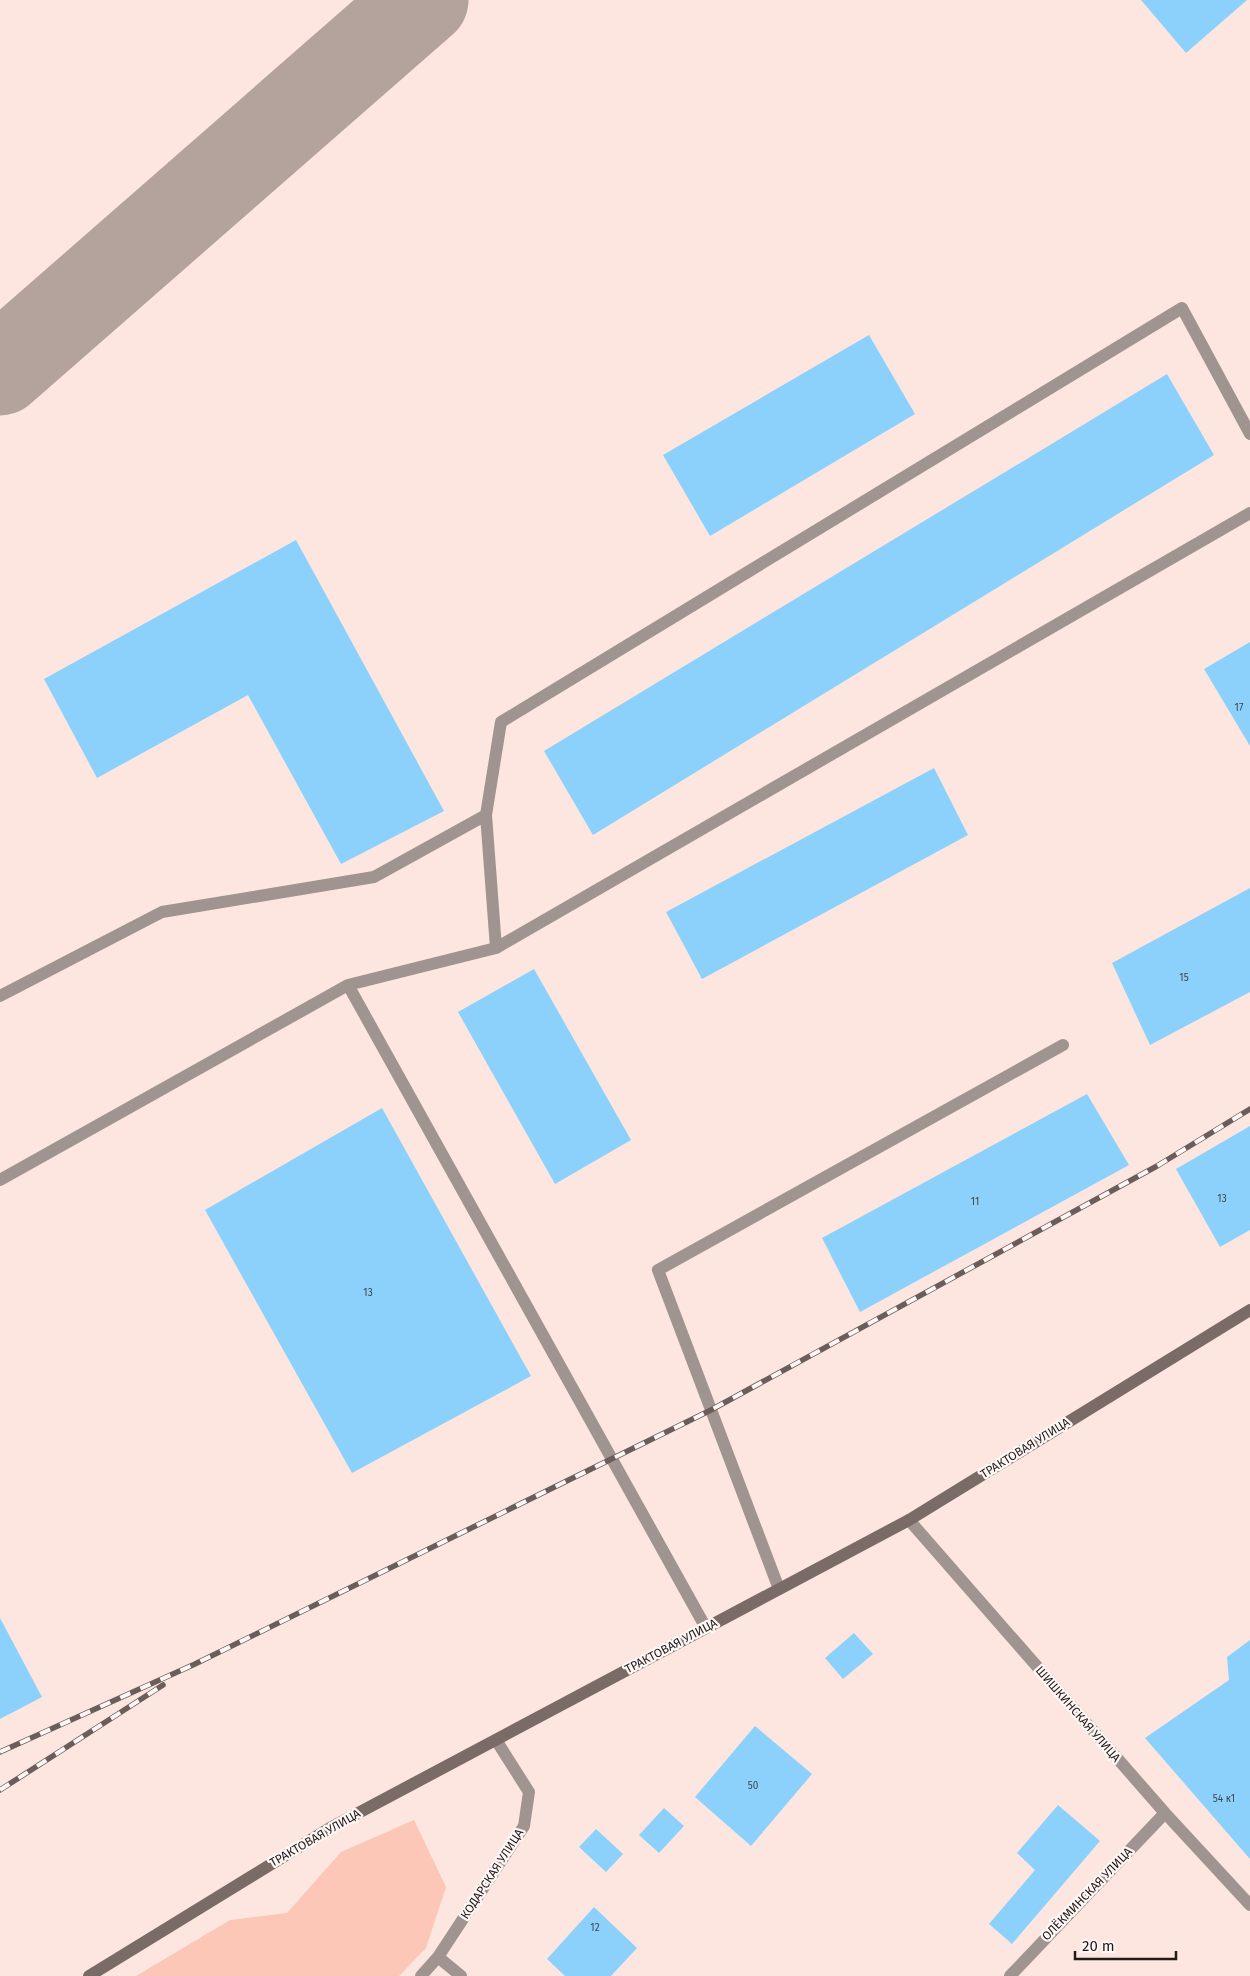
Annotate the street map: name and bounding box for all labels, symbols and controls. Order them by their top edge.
house number: 17 [1235,702,1244,714]
house number: 15 [1179,972,1189,984]
house number: 13 [1217,1193,1227,1205]
house number: 11 [971,1196,979,1208]
house number: 13 [363,1287,373,1299]
street label: ТРАКТОВАЯ УЛИЦА [978,1415,1072,1481]
street label: ТРАКТОВАЯ УЛИЦА [623,1616,720,1676]
street label: ШИШКИНСКАЯ УЛИЦА [1033,1663,1123,1765]
house number: 50 [748,1780,759,1792]
house number: 54 к1 [1213,1793,1235,1805]
street label: ТРАКТОВАЯ УЛИЦА [267,1806,363,1870]
street label: КОДАРСКАЯ УЛИЦА [458,1826,526,1922]
street label: ОЛЁКМИНСКАЯ УЛИЦА [1038,1844,1135,1943]
house number: 12 [590,1922,600,1934]
scale bar [1075,1928,1176,1960]
text: 20 m [1082,1937,1115,1955]

